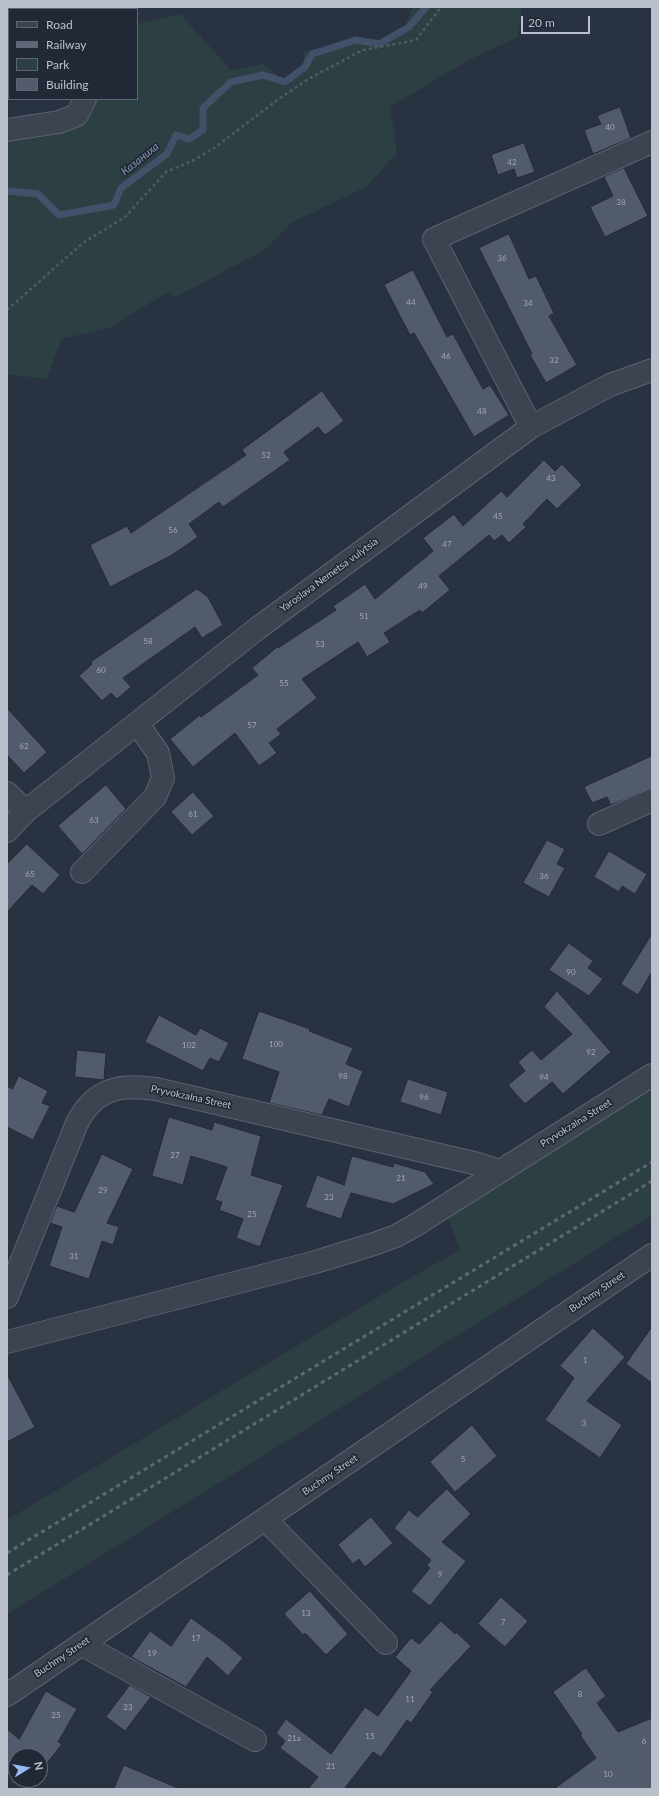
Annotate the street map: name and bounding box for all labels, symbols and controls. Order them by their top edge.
legend [8,8,138,100]
scale bar [523,8,592,34]
text: 20 m [528,15,555,30]
text: Road [46,17,73,32]
text: Railway [46,37,86,52]
text: Park [46,57,69,72]
text: Building [46,77,89,92]
house number: 40 [605,122,615,132]
water label: Казаниха [118,140,162,178]
house number: 42 [507,157,517,167]
house number: 38 [616,197,626,207]
house number: 36 [497,253,507,263]
house number: 44 [406,297,416,307]
house number: 34 [523,298,533,308]
house number: 46 [441,351,451,361]
house number: 32 [549,355,559,365]
house number: 48 [477,406,487,416]
house number: 52 [261,450,271,460]
house number: 43 [546,473,556,483]
house number: 45 [493,511,503,521]
house number: 56 [168,525,178,535]
street label: Yaroslava Nemetsa vulytsia [278,535,380,615]
house number: 47 [442,539,452,549]
house number: 49 [418,581,428,591]
house number: 51 [359,611,369,621]
house number: 58 [143,636,153,646]
house number: 53 [315,639,325,649]
house number: 60 [96,665,106,675]
house number: 55 [279,678,289,688]
house number: 57 [247,720,257,730]
house number: 62 [19,741,29,751]
house number: 61 [188,809,198,819]
house number: 63 [89,815,99,825]
house number: 65 [25,869,35,879]
house number: 36 [539,871,549,881]
house number: 90 [566,967,576,977]
house number: 100 [269,1039,283,1049]
house number: 102 [182,1040,196,1050]
house number: 92 [586,1047,596,1057]
house number: 98 [338,1071,348,1081]
house number: 94 [539,1072,549,1082]
street label: Pryvokzalna Street [150,1083,232,1111]
house number: 96 [419,1092,429,1102]
street label: Pryvokzalna Street [538,1096,614,1150]
house number: 27 [170,1150,180,1160]
house number: 21 [396,1173,406,1183]
house number: 29 [98,1185,108,1195]
house number: 23 [324,1192,334,1202]
house number: 25 [247,1209,257,1219]
house number: 31 [69,1251,79,1261]
street label: Buchmy Street [567,1269,627,1315]
house number: 1 [583,1355,587,1365]
house number: 3 [582,1418,586,1428]
street label: Buchmy Street [300,1452,360,1498]
house number: 5 [461,1454,465,1464]
house number: 9 [438,1569,442,1579]
house number: 13 [301,1608,311,1618]
house number: 7 [501,1617,505,1627]
house number: 17 [191,1633,201,1643]
street label: Buchmy Street [32,1634,92,1680]
house number: 19 [147,1648,157,1658]
house number: 8 [578,1689,582,1699]
house number: 11 [405,1694,415,1704]
house number: 23 [123,1702,133,1712]
house number: 25 [51,1710,61,1720]
house number: 15 [365,1731,375,1741]
house number: 21а [287,1733,301,1743]
house number: 6 [642,1736,646,1746]
north arrow [8,1748,48,1788]
text: N [32,1760,46,1771]
house number: 21 [326,1761,336,1771]
house number: 10 [603,1769,613,1779]

